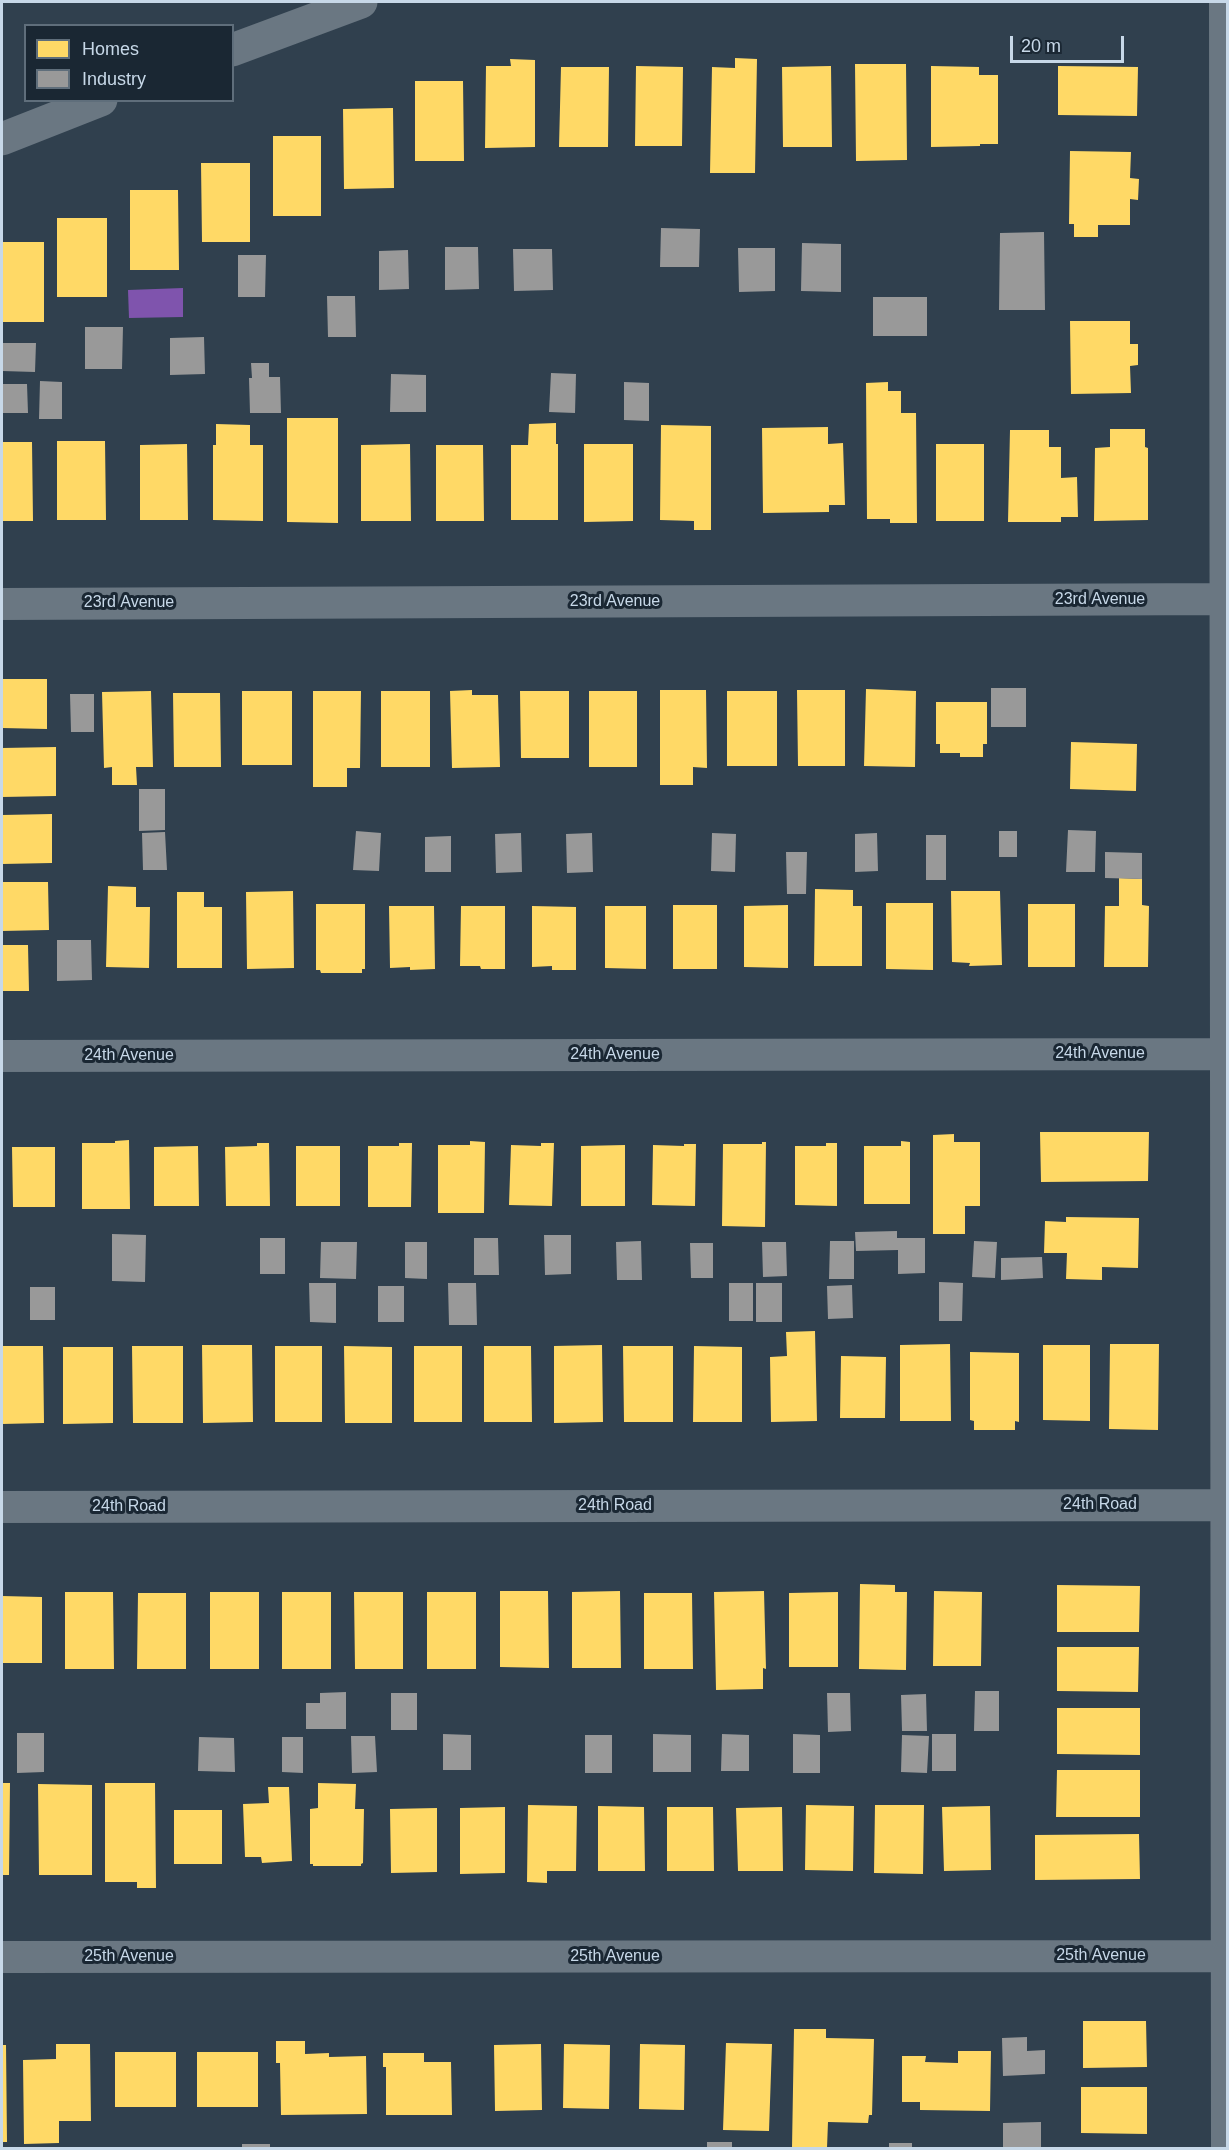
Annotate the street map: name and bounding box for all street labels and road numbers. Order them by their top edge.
street label: 23rd Avenue [1055,590,1145,610]
street label: 23rd Avenue [570,592,660,612]
street label: 23rd Avenue [84,593,174,613]
street label: 24th Avenue [1055,1044,1145,1064]
street label: 24th Avenue [570,1045,660,1065]
street label: 24th Avenue [84,1046,174,1066]
street label: 24th Road [1063,1495,1137,1515]
street label: 24th Road [578,1496,652,1516]
street label: 24th Road [92,1497,166,1517]
street label: 25th Avenue [1056,1946,1146,1966]
street label: 25th Avenue [84,1947,174,1967]
street label: 25th Avenue [570,1947,660,1967]

